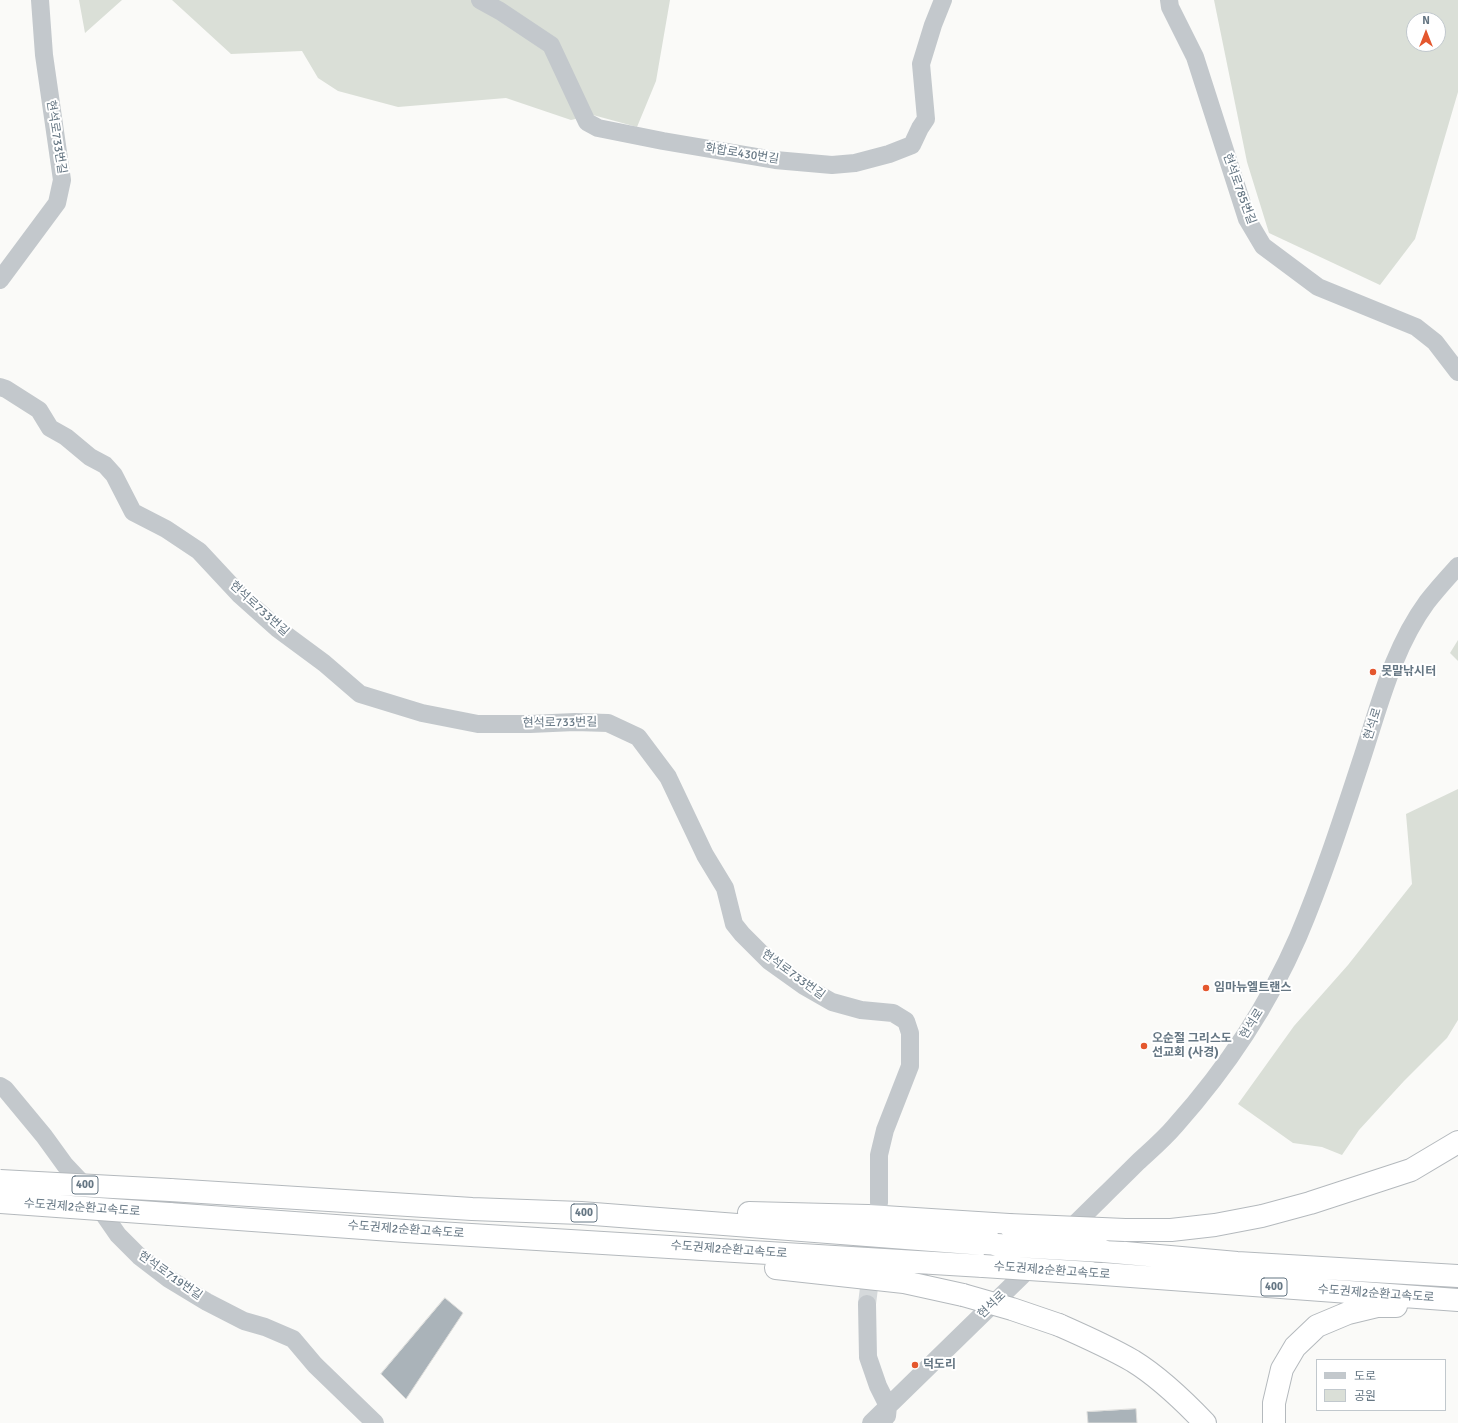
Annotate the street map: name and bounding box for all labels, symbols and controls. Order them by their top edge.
north arrow [1406,12,1446,52]
text: N [1422,14,1430,27]
street label: 현석로733번길 [43,99,69,175]
street label: 화합로430번길 [704,141,780,167]
street label: 현석로785번길 [1219,151,1259,227]
street label: 현석로733번길 [226,579,292,639]
place label: 못말낚시터 [1381,665,1436,679]
marker: 못말낚시터 [1368,667,1378,677]
street label: 현석로 [1361,706,1385,742]
street label: 현석로733번길 [523,715,597,731]
street label: 현석로733번길 [759,947,827,1003]
place label: 임마뉴엘트랜스 [1214,981,1291,995]
marker: 임마뉴엘트랜스 [1201,983,1211,993]
street label: 현석로 [1237,1006,1267,1042]
place label: 오순절 그리스도 선교회 (사경) [1152,1032,1232,1060]
marker: 오순절 그리스도 선교회 (사경) [1139,1041,1149,1051]
road number: 400 [72,1176,98,1194]
street label: 수도권제2순환고속도로 [23,1197,141,1219]
road number: 400 [571,1204,597,1222]
street label: 수도권제2순환고속도로 [347,1219,465,1241]
street label: 수도권제2순환고속도로 [670,1239,788,1261]
street label: 현석로719번길 [135,1249,205,1303]
street label: 수도권제2순환고속도로 [993,1260,1111,1282]
road number: 400 [1261,1278,1287,1296]
street label: 수도권제2순환고속도로 [1317,1283,1435,1305]
street label: 현석로 [975,1288,1009,1322]
place label: 덕도리 [923,1358,956,1372]
legend [1316,1359,1446,1411]
marker: 덕도리 [910,1360,920,1370]
text: 도로 [1354,1369,1376,1384]
text: 공원 [1354,1389,1376,1404]

